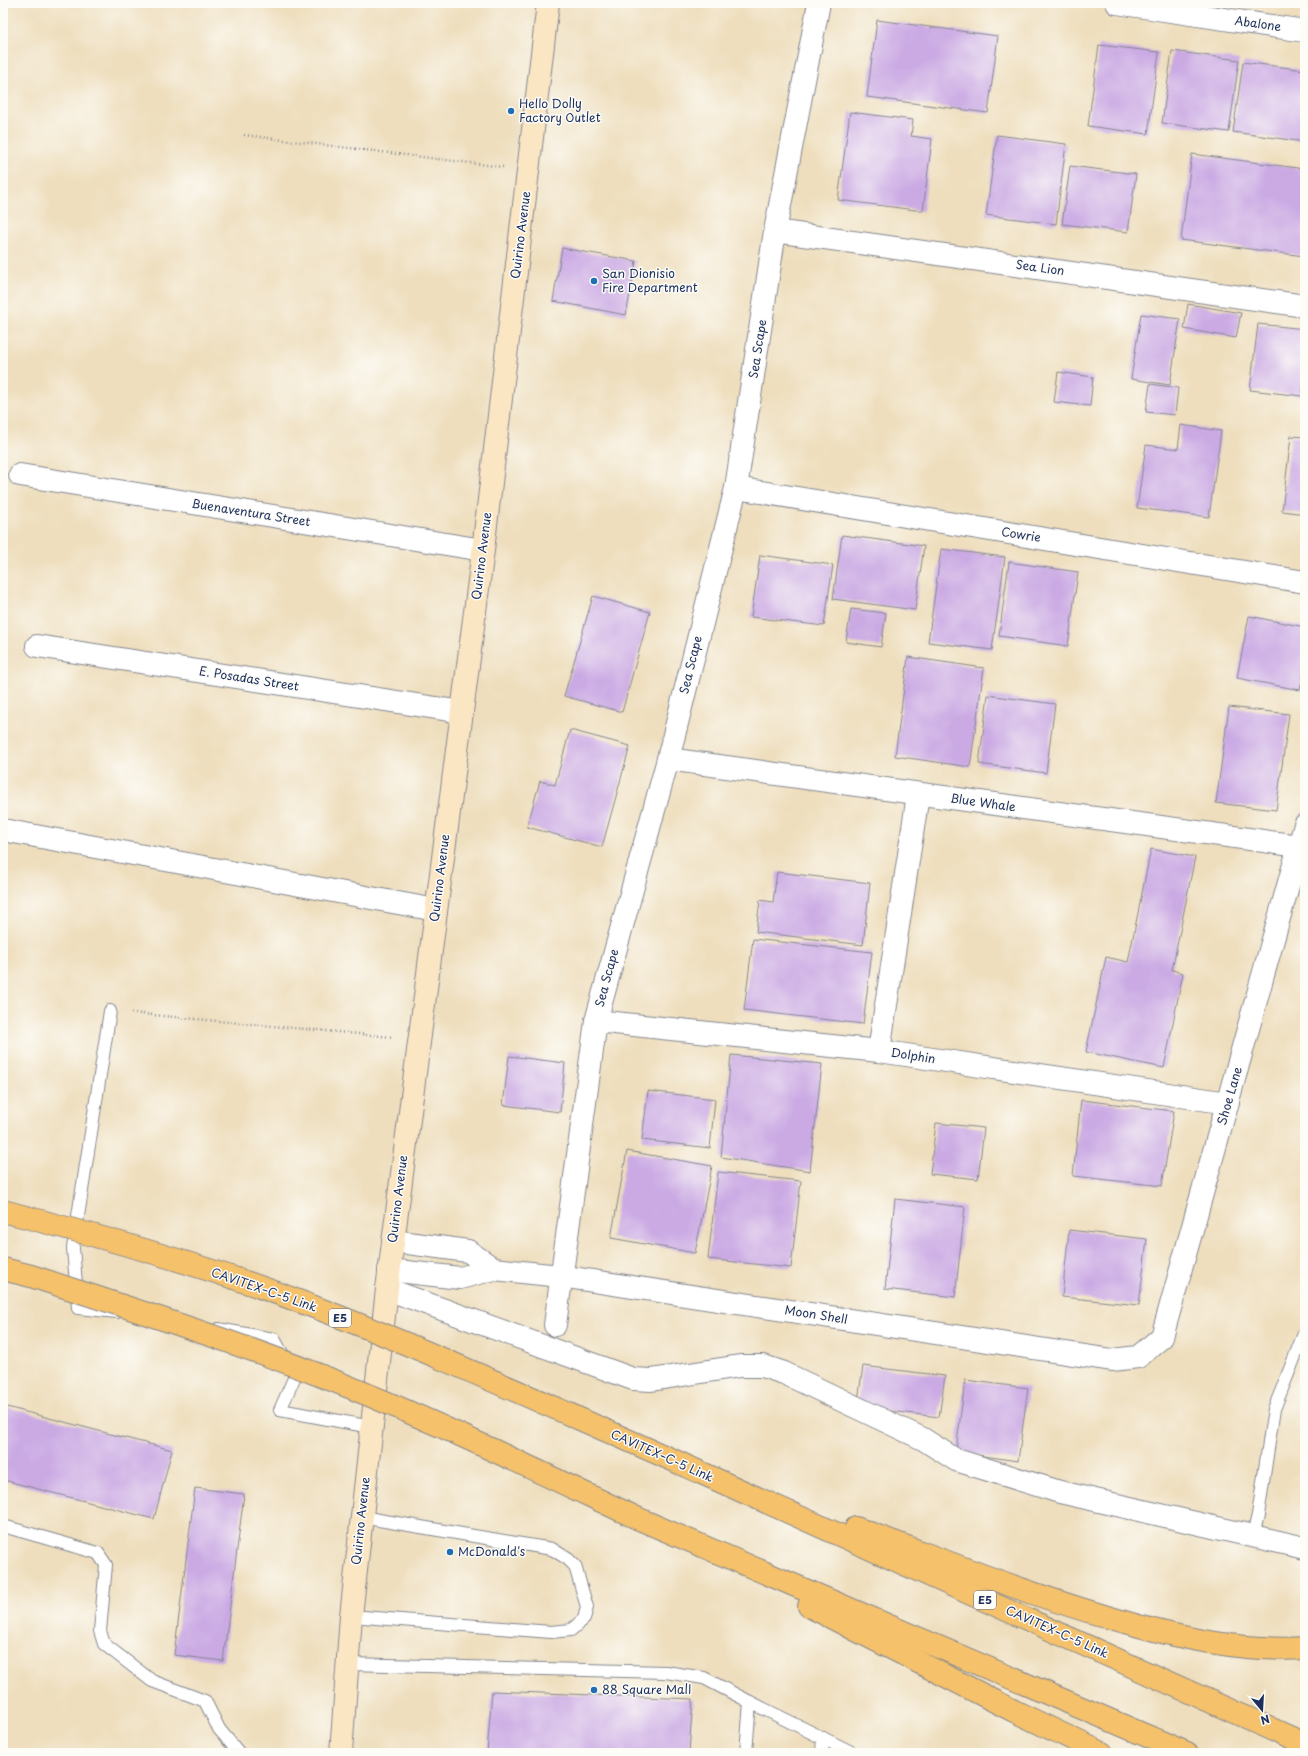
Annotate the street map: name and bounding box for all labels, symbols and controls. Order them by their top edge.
street label: Abalone [1234,11,1283,35]
place label: Hello Dolly Factory Outlet [519,94,601,126]
marker: Hello Dolly Factory Outlet [506,106,516,116]
street label: Quirino Avenue [506,190,534,280]
street label: Sea Lion [1015,255,1066,279]
place label: San Dionisio Fire Department [602,264,698,296]
marker: San Dionisio Fire Department [589,276,599,286]
street label: Sea Scape [743,318,771,380]
street label: Buenaventura Street [190,494,312,530]
street label: Quirino Avenue [467,511,495,601]
street label: Cowrie [1000,522,1042,546]
street label: Sea Scape [674,634,706,696]
street label: E. Posadas Street [198,661,300,695]
street label: Blue Whale [949,788,1017,816]
street label: Quirino Avenue [425,833,453,923]
street label: Sea Scape [590,947,622,1009]
street label: Dolphin [890,1043,937,1067]
street label: Shoe Lane [1212,1064,1246,1127]
street label: Quirino Avenue [383,1154,411,1244]
street label: CAVITEX–C-5 Link [209,1263,320,1316]
street label: Moon Shell [783,1300,849,1328]
road number: E5 [329,1309,351,1327]
street label: CAVITEX–C-5 Link [608,1424,717,1486]
street label: Quirino Avenue [346,1476,374,1566]
place label: McDonald's [458,1542,526,1560]
marker: McDonald's [445,1547,455,1557]
road number: E5 [974,1591,996,1609]
street label: CAVITEX–C-5 Link [1003,1600,1112,1662]
place label: 88 Square Mall [602,1680,691,1698]
marker: 88 Square Mall [589,1685,599,1695]
north arrow [1242,1690,1282,1730]
text: N [1258,1711,1272,1730]

